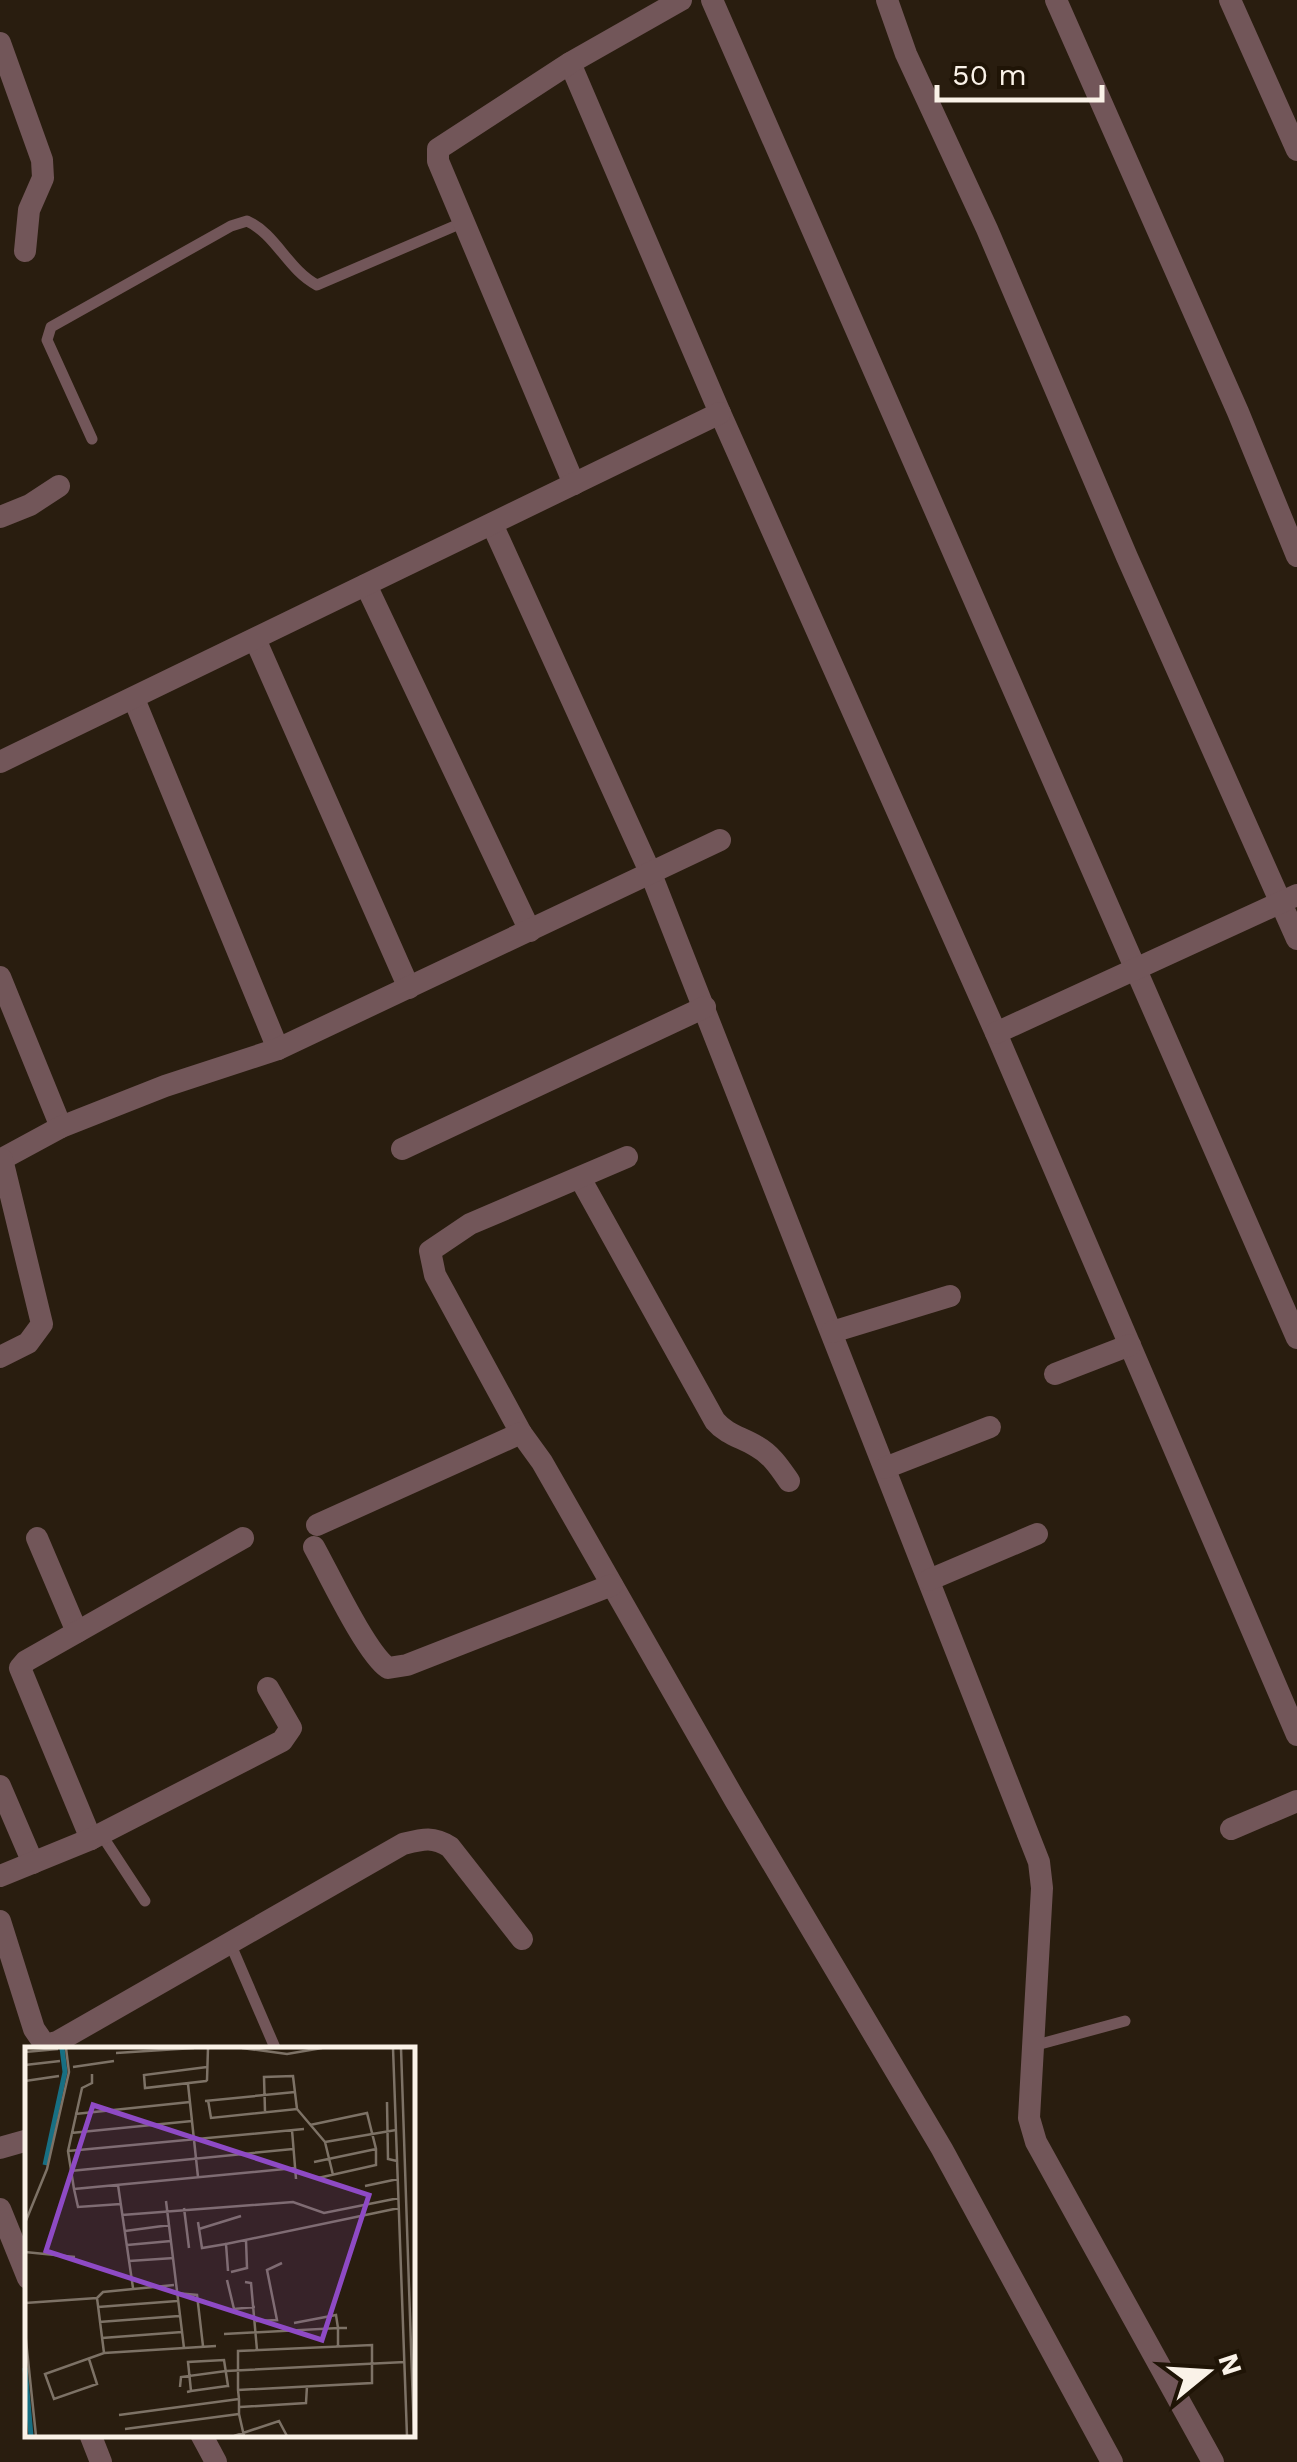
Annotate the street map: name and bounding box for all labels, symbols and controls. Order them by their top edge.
scale bar [937,40,1102,102]
text: 50 m [952,57,1027,92]
inset map [25,2047,415,2437]
north arrow [1157,2322,1257,2422]
text: N [1211,2349,1249,2379]

